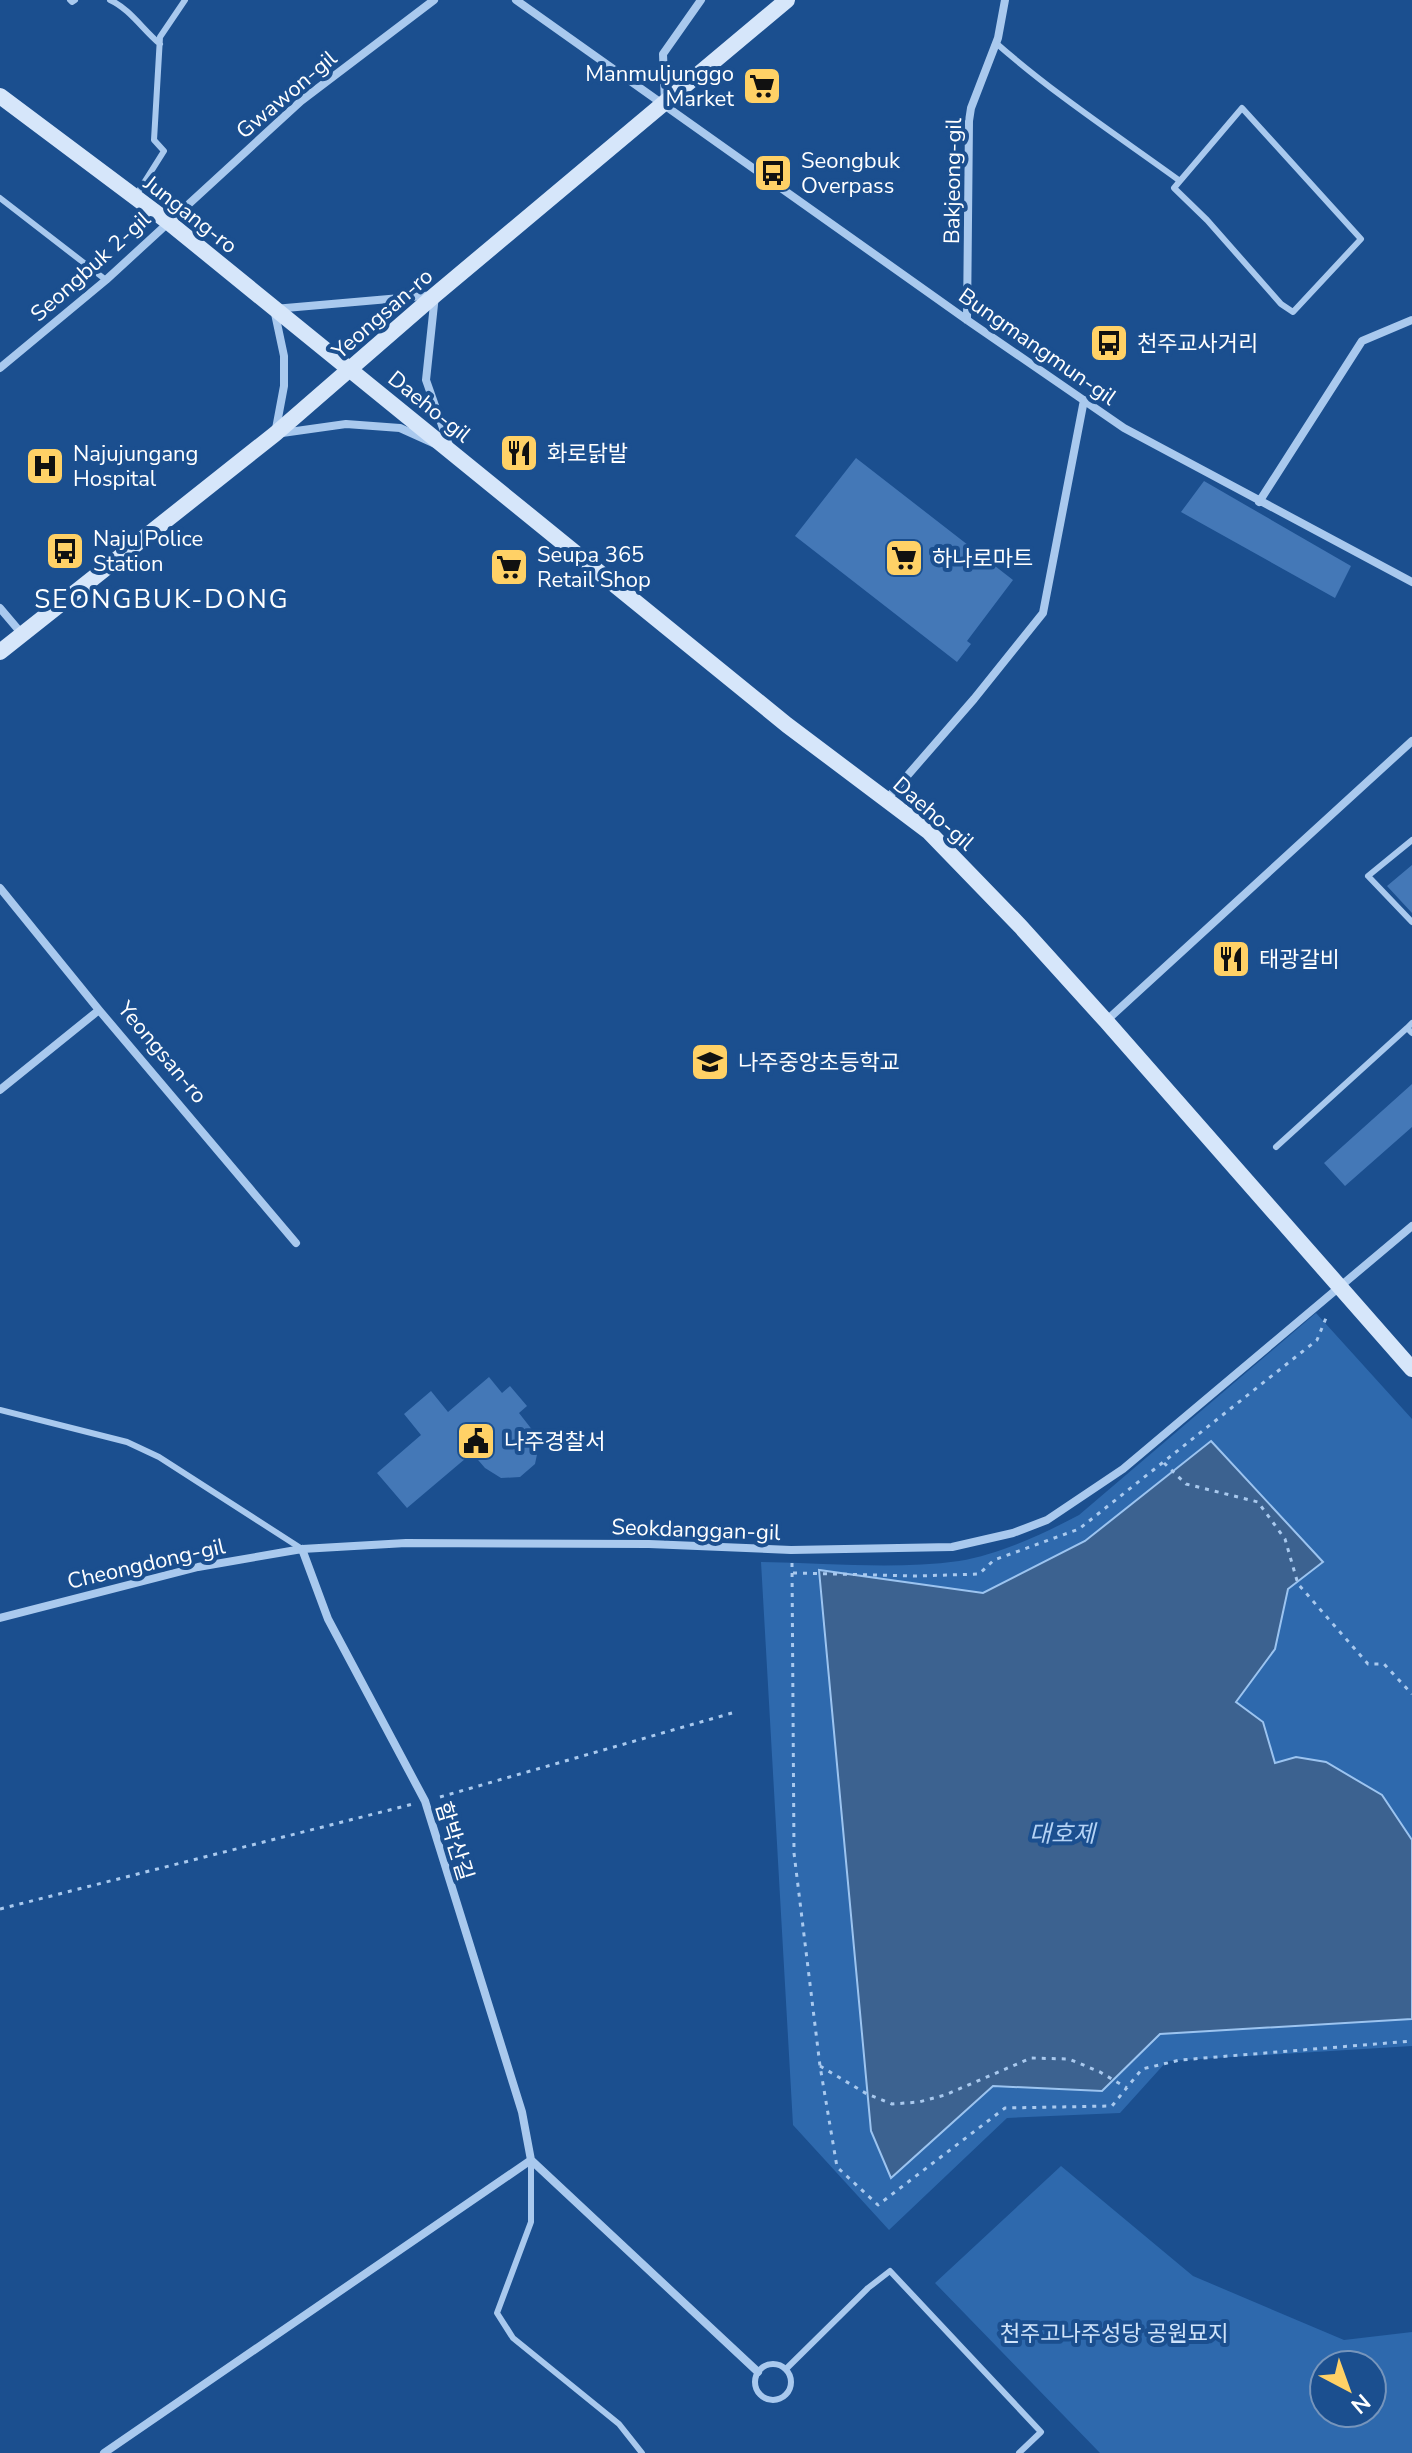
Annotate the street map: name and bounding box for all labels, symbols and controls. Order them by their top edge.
street label: Gwawon-gil [230,43,344,146]
place label: Manmuljunggo Market [585,59,734,114]
supermarket icon: Manmuljunggo Market [741,65,783,107]
street label: Bakjeong-gil [937,117,969,244]
place label: Seongbuk Overpass [801,146,901,201]
bus stop icon: Seongbuk Overpass [752,152,794,194]
street label: Jungang-ro [137,168,243,261]
street label: Seongbuk 2-gil [24,204,158,329]
street label: Yeongsan-ro [325,262,440,367]
street label: Bungmangmun-gil [953,281,1123,413]
bus stop icon: 천주교사거리 [1088,322,1130,364]
place label: 천주교사거리 [1137,329,1258,359]
street label: Daeho-gil [381,364,478,450]
restaurant icon: 화로닭발 [498,432,540,474]
place label: Najujungang Hospital [73,439,198,494]
place label: 화로닭발 [547,439,628,469]
hospital icon: Najujungang Hospital [24,445,66,487]
place label: Naju Police Station [93,524,203,579]
bus stop icon: Naju Police Station [44,530,86,572]
supermarket icon: 하나로마트 [883,537,925,579]
place label: Seupa 365 Retail Shop [537,540,651,595]
place label: 하나로마트 [932,544,1033,574]
supermarket icon: Seupa 365 Retail Shop [488,546,530,588]
district label: SEONGBUK-DONG [34,582,290,617]
street label: Daeho-gil [886,770,981,858]
restaurant icon: 태광갈비 [1210,938,1252,980]
place label: 태광갈비 [1259,945,1340,975]
street label: Yeongsan-ro [110,994,214,1110]
school or university icon: 나주중앙초등학교 [689,1041,731,1083]
place label: 나주중앙초등학교 [738,1048,900,1078]
public building icon: 나주경찰서 [455,1420,497,1462]
place label: 나주경찰서 [504,1427,605,1457]
street label: Seokdanggan-gil [611,1512,782,1548]
street label: Cheongdong-gil [64,1531,229,1597]
street label: 함박산길 [428,1798,480,1884]
water label: 대호제 [1029,1818,1098,1850]
park label: 천주고나주성당 공원묘지 [1000,2319,1228,2349]
north arrow [1308,2349,1388,2429]
text: N [1344,2387,1377,2420]

